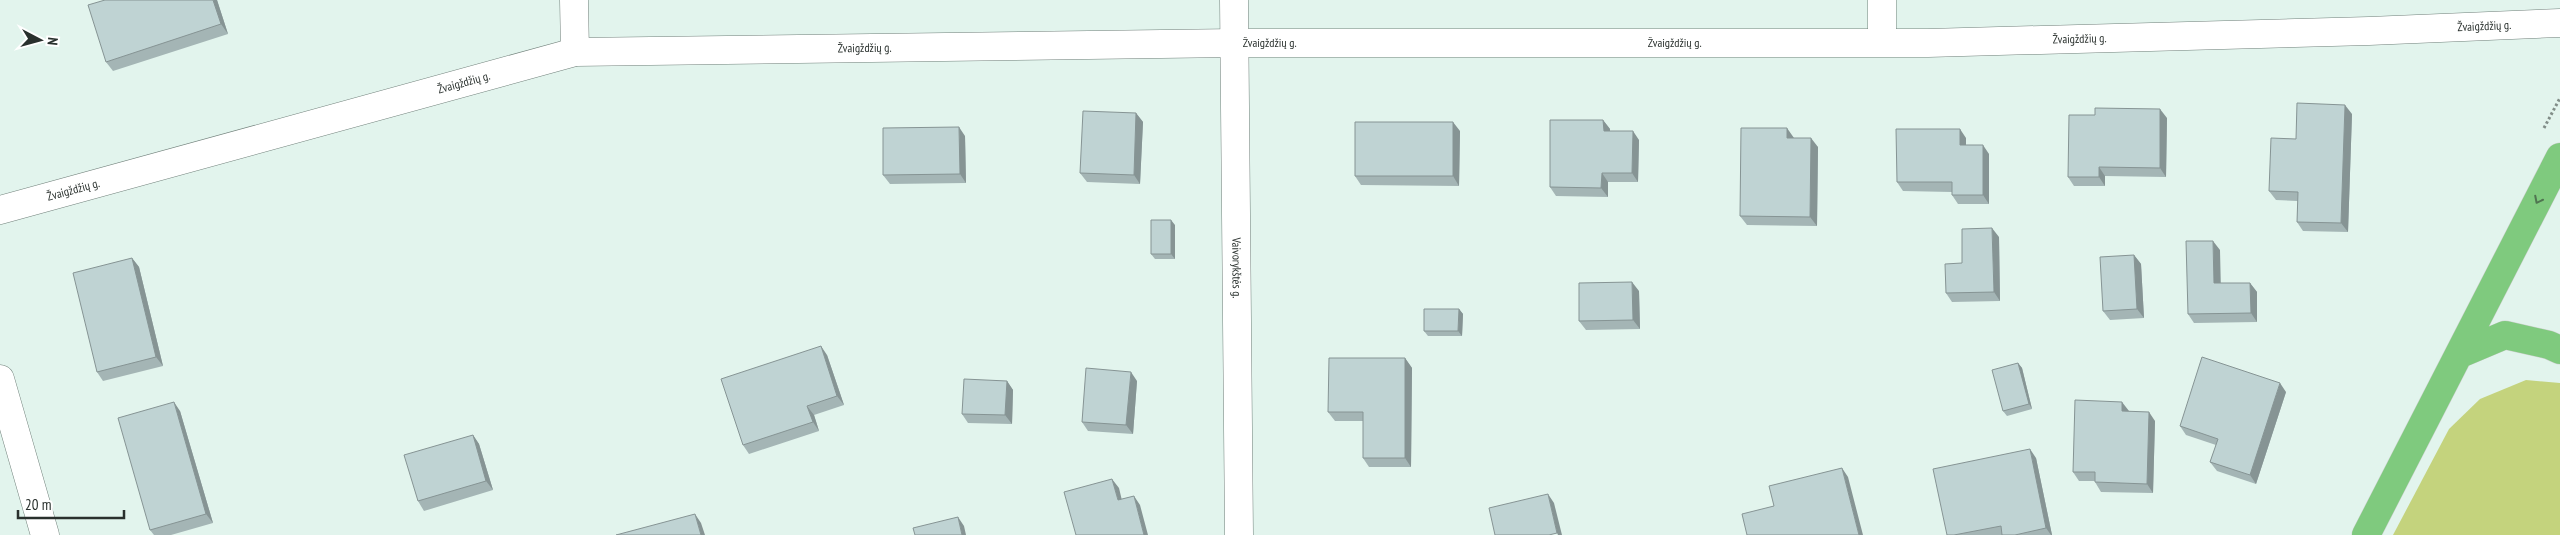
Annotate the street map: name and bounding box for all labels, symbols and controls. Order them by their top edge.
north arrow [15,15,65,65]
street label: Žvaigždžių g. [2457,17,2512,34]
street label: Žvaigždžių g. [2052,30,2107,47]
street label: Žvaigždžių g. [1243,35,1297,50]
street label: Žvaigždžių g. [1648,35,1702,50]
text: N [44,37,62,46]
street label: Žvaigždžių g. [838,40,892,55]
street label: Žvaigždžių g. [436,68,492,96]
street label: Žvaigždžių g. [45,175,101,204]
one-way arrow [2534,195,2544,204]
street label: Vaivorykštės g. [1229,236,1245,299]
scale bar [18,488,124,520]
text: 20 m [25,495,51,514]

